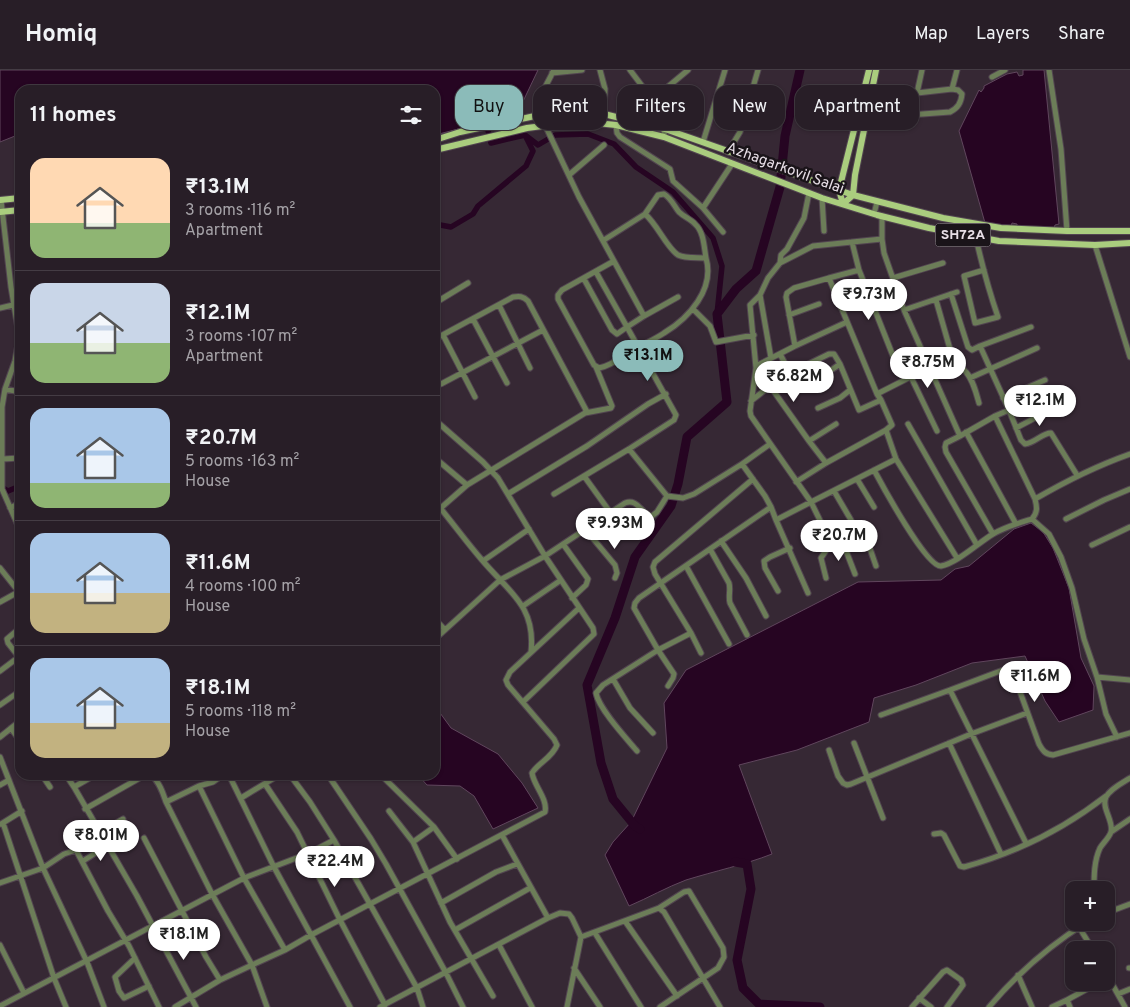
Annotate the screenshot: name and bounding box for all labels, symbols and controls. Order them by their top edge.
text: Homiq [25,20,97,50]
text: Map [914,23,948,46]
text: Layers [976,23,1030,46]
text: Share [1058,23,1105,46]
chip: Buy [455,85,523,130]
chip: Rent [533,85,607,130]
chip: Filters [617,85,704,130]
chip: New [714,85,785,130]
chip: Apartment [795,85,919,130]
icon: filters [397,101,425,129]
text: 11 homes [30,102,117,129]
street label: Azhagarkovil Salai [723,139,847,199]
text: ₹13.1M [185,174,250,201]
icon: home [70,178,130,238]
text: 3 rooms · 116 m² [185,201,295,221]
text: Apartment [185,221,263,241]
road number: SH72A [936,224,990,246]
pin: ₹9.73M [828,278,910,321]
text: ₹9.73M [842,285,896,305]
text: ₹12.1M [185,300,251,327]
icon: home [70,303,130,363]
text: 3 rooms · 107 m² [185,327,297,347]
pin: ₹13.1M [607,340,689,382]
text: ₹13.1M [623,346,673,366]
pin: ₹8.75M [887,346,969,389]
text: Apartment [185,347,263,367]
text: ₹8.75M [901,353,955,373]
pin: ₹6.82M [753,360,835,403]
text: ₹6.82M [766,367,822,387]
pin: ₹12.1M [999,384,1081,427]
text: ₹12.1M [1015,391,1065,411]
text: ₹20.7M [185,425,257,452]
icon: home [70,428,130,488]
text: 5 rooms · 163 m² [185,452,299,472]
text: House [185,472,230,492]
pin: ₹9.93M [574,508,656,550]
text: ₹9.93M [587,514,643,534]
pin: ₹20.7M [798,520,880,562]
text: ₹20.7M [812,526,866,546]
text: ₹11.6M [185,550,251,577]
icon: home [70,553,130,613]
text: 4 rooms · 100 m² [185,577,301,597]
text: House [185,597,230,617]
pin: ₹11.6M [994,660,1076,703]
text: ₹11.6M [1010,667,1060,687]
text: ₹18.1M [185,675,250,702]
icon: home [70,678,130,738]
text: 5 rooms · 118 m² [185,702,296,722]
text: House [185,722,230,742]
pin: ₹8.01M [60,820,142,862]
text: ₹8.01M [74,826,128,846]
pin: ₹22.4M [294,846,376,888]
text: ₹22.4M [306,852,364,872]
map controls [1065,881,1115,991]
button: + [1065,881,1115,931]
pin: ₹18.1M [143,918,225,961]
text: ₹18.1M [159,925,209,945]
button: − [1065,941,1115,991]

